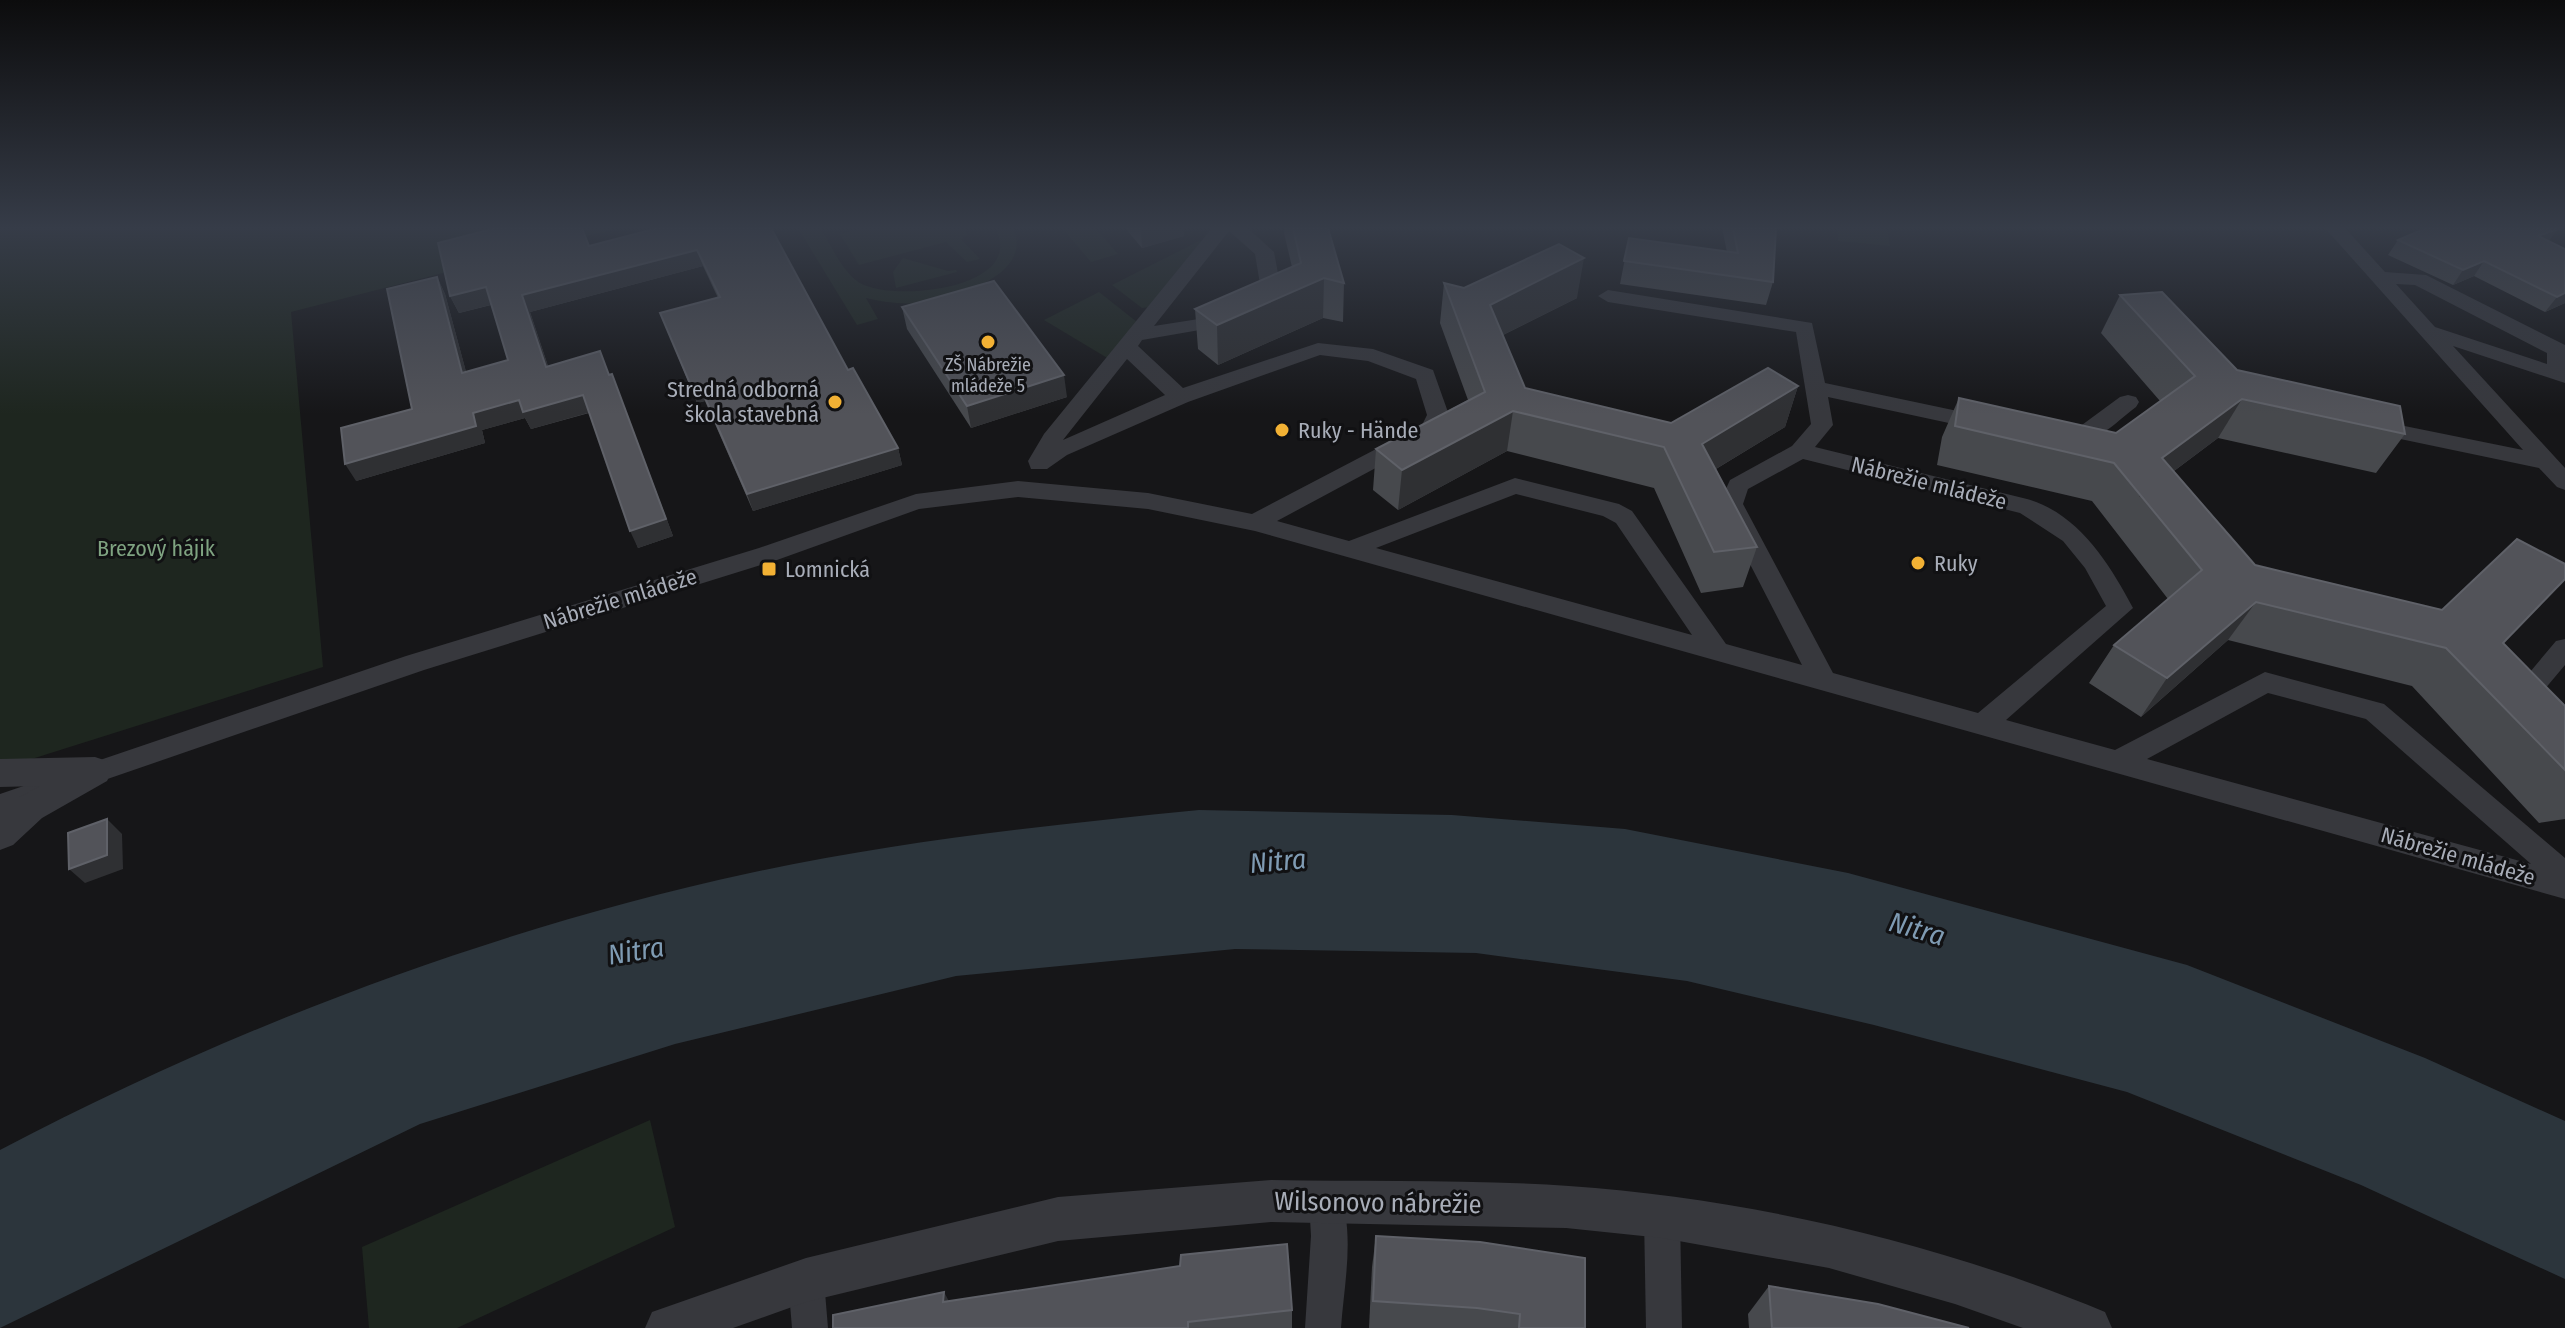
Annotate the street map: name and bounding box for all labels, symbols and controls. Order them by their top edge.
marker: ZŠ Nábrežie mládeže 5 [979,333,997,351]
place label: ZŠ Nábrežie mládeže 5 [945,354,1031,397]
place label: Stredná odborná škola stavebná [667,376,819,428]
marker: Stredná odborná škola stavebná [826,393,844,411]
place label: Ruky - Hände [1298,417,1418,444]
marker: Ruky - Hände [1273,421,1291,439]
street label: Nábrežie mládeže [1848,451,2010,515]
park label: Brezový hájik [97,535,216,562]
place label: Ruky [1934,550,1978,577]
marker: Ruky [1909,554,1927,572]
place label: Lomnická [785,556,870,583]
marker: Lomnická [760,560,778,578]
street label: Nábrežie mládeže [540,563,700,635]
street label: Nábrežie mládeže [2378,821,2538,891]
water label: Nitra [1248,842,1308,880]
water label: Nitra [1885,905,1949,953]
water label: Nitra [605,930,667,972]
street label: Wilsonovo nábrežie [1274,1186,1482,1220]

